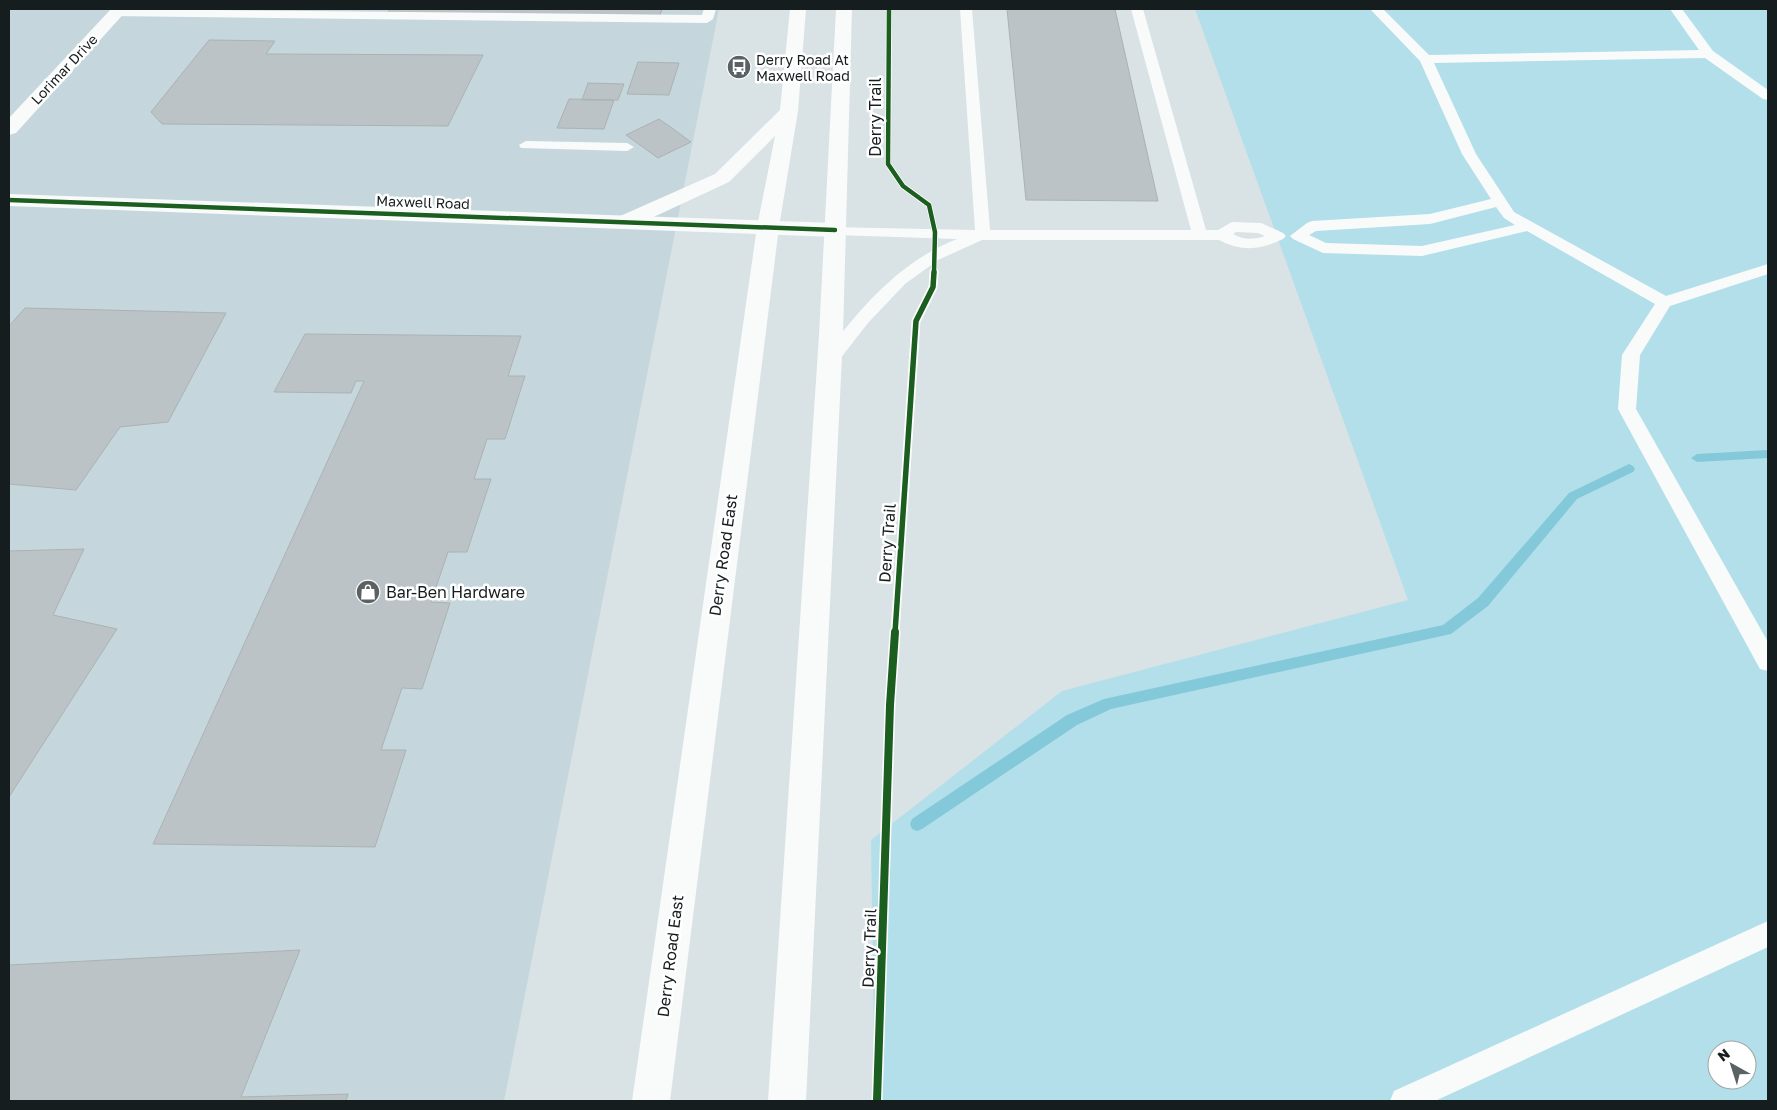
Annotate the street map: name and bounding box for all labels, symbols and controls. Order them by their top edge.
street label: Lorimar Drive [27,31,101,107]
place label: Derry Road At Maxwell Road [756,51,850,84]
bus stop icon: Derry Road At Maxwell Road [726,54,752,80]
street label: Derry Trail [865,77,885,157]
street label: Maxwell Road [376,192,470,212]
street label: Derry Road East [705,493,741,617]
street label: Derry Trail [874,503,900,583]
shop icon: Bar-Ben Hardware [355,579,381,605]
place label: Bar-Ben Hardware [386,582,525,602]
street label: Derry Road East [653,894,687,1018]
street label: Derry Trail [858,908,880,988]
north arrow [1707,1040,1757,1090]
text: N [1714,1045,1733,1064]

